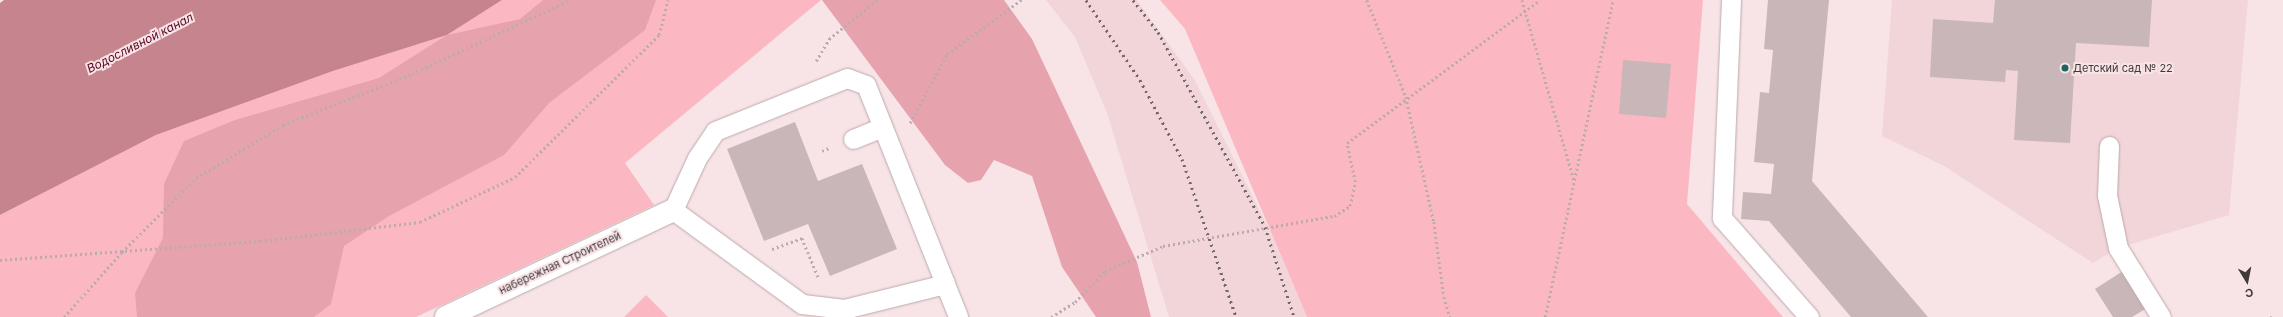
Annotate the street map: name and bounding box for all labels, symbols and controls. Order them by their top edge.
water label: Водосливной канал [84,10,196,76]
place label: Детский сад № 22 [2073,61,2173,75]
marker: Детский сад № 22 [2060,63,2070,73]
street label: набережная Строителей [497,229,623,297]
north arrow [2227,261,2267,301]
text: С [2244,285,2254,300]

